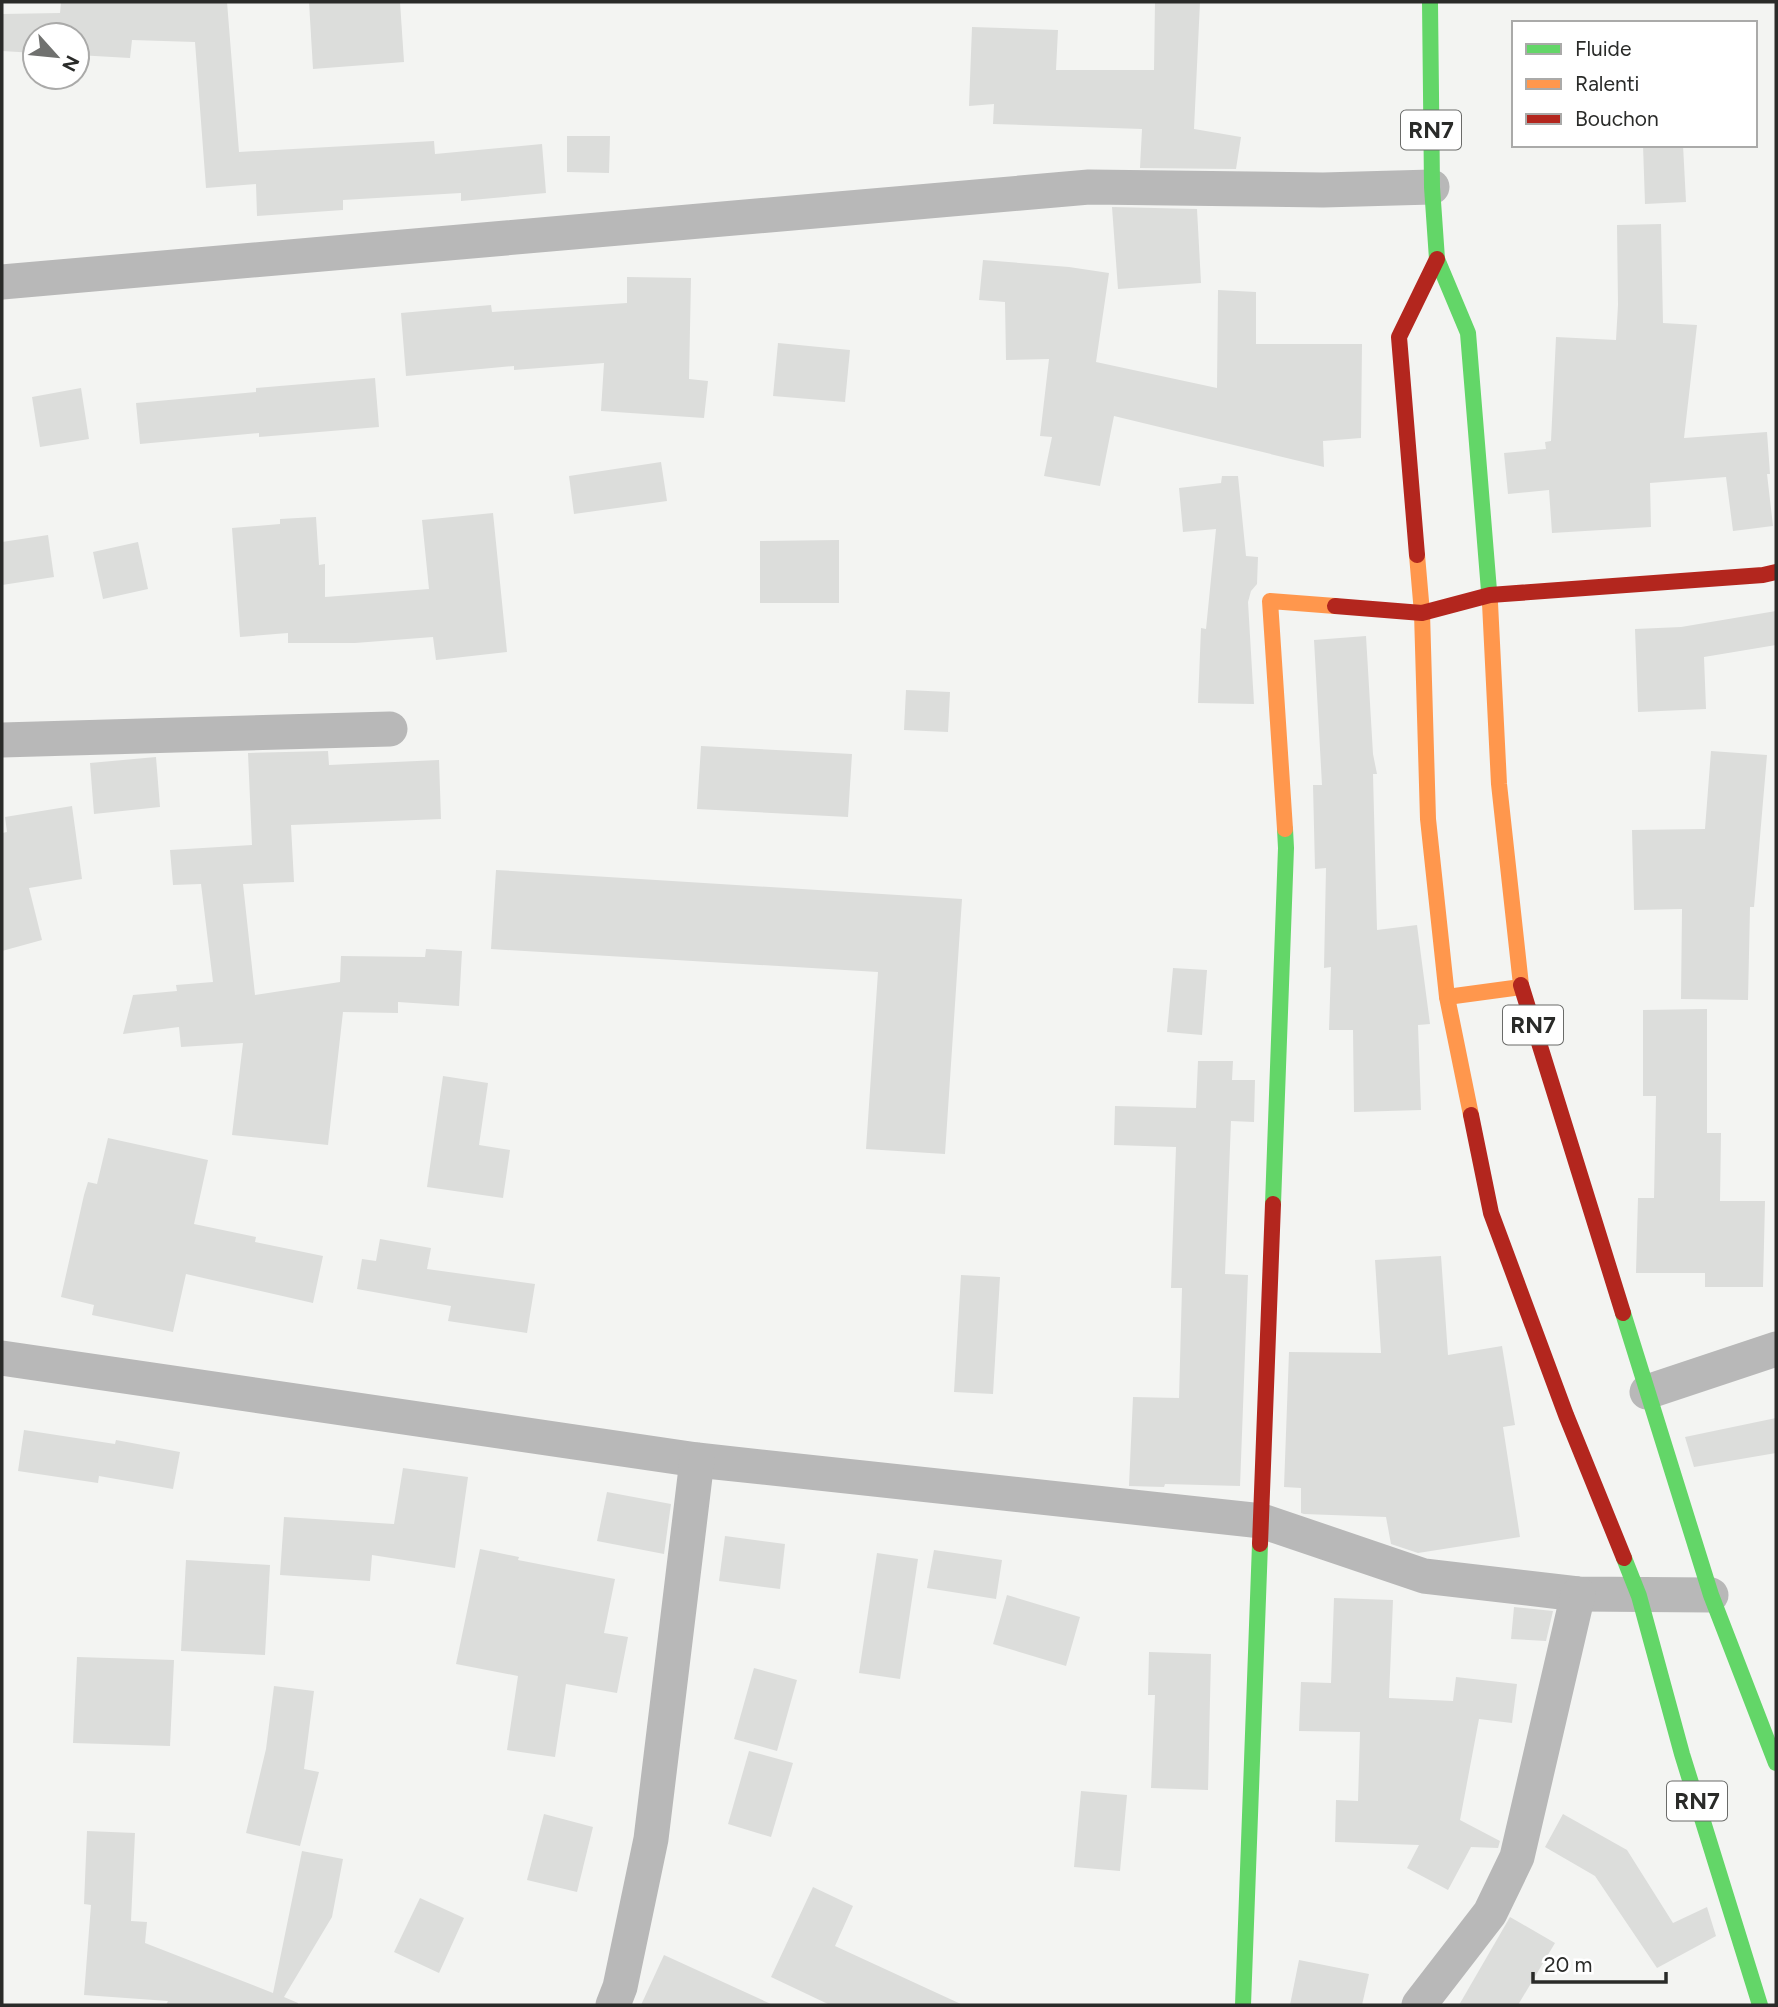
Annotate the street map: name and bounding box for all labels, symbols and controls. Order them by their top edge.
north arrow [21,21,91,91]
legend [1512,21,1757,147]
text: Fluide [1575,36,1631,61]
text: N [57,52,84,75]
text: Ralenti [1575,71,1639,96]
text: Bouchon [1575,106,1659,131]
road number: RN7 [1401,111,1461,150]
road number: RN7 [1503,1006,1563,1044]
road number: RN7 [1667,1782,1727,1820]
scale bar [1533,1940,1666,1984]
text: 20 m [1544,1952,1592,1977]

